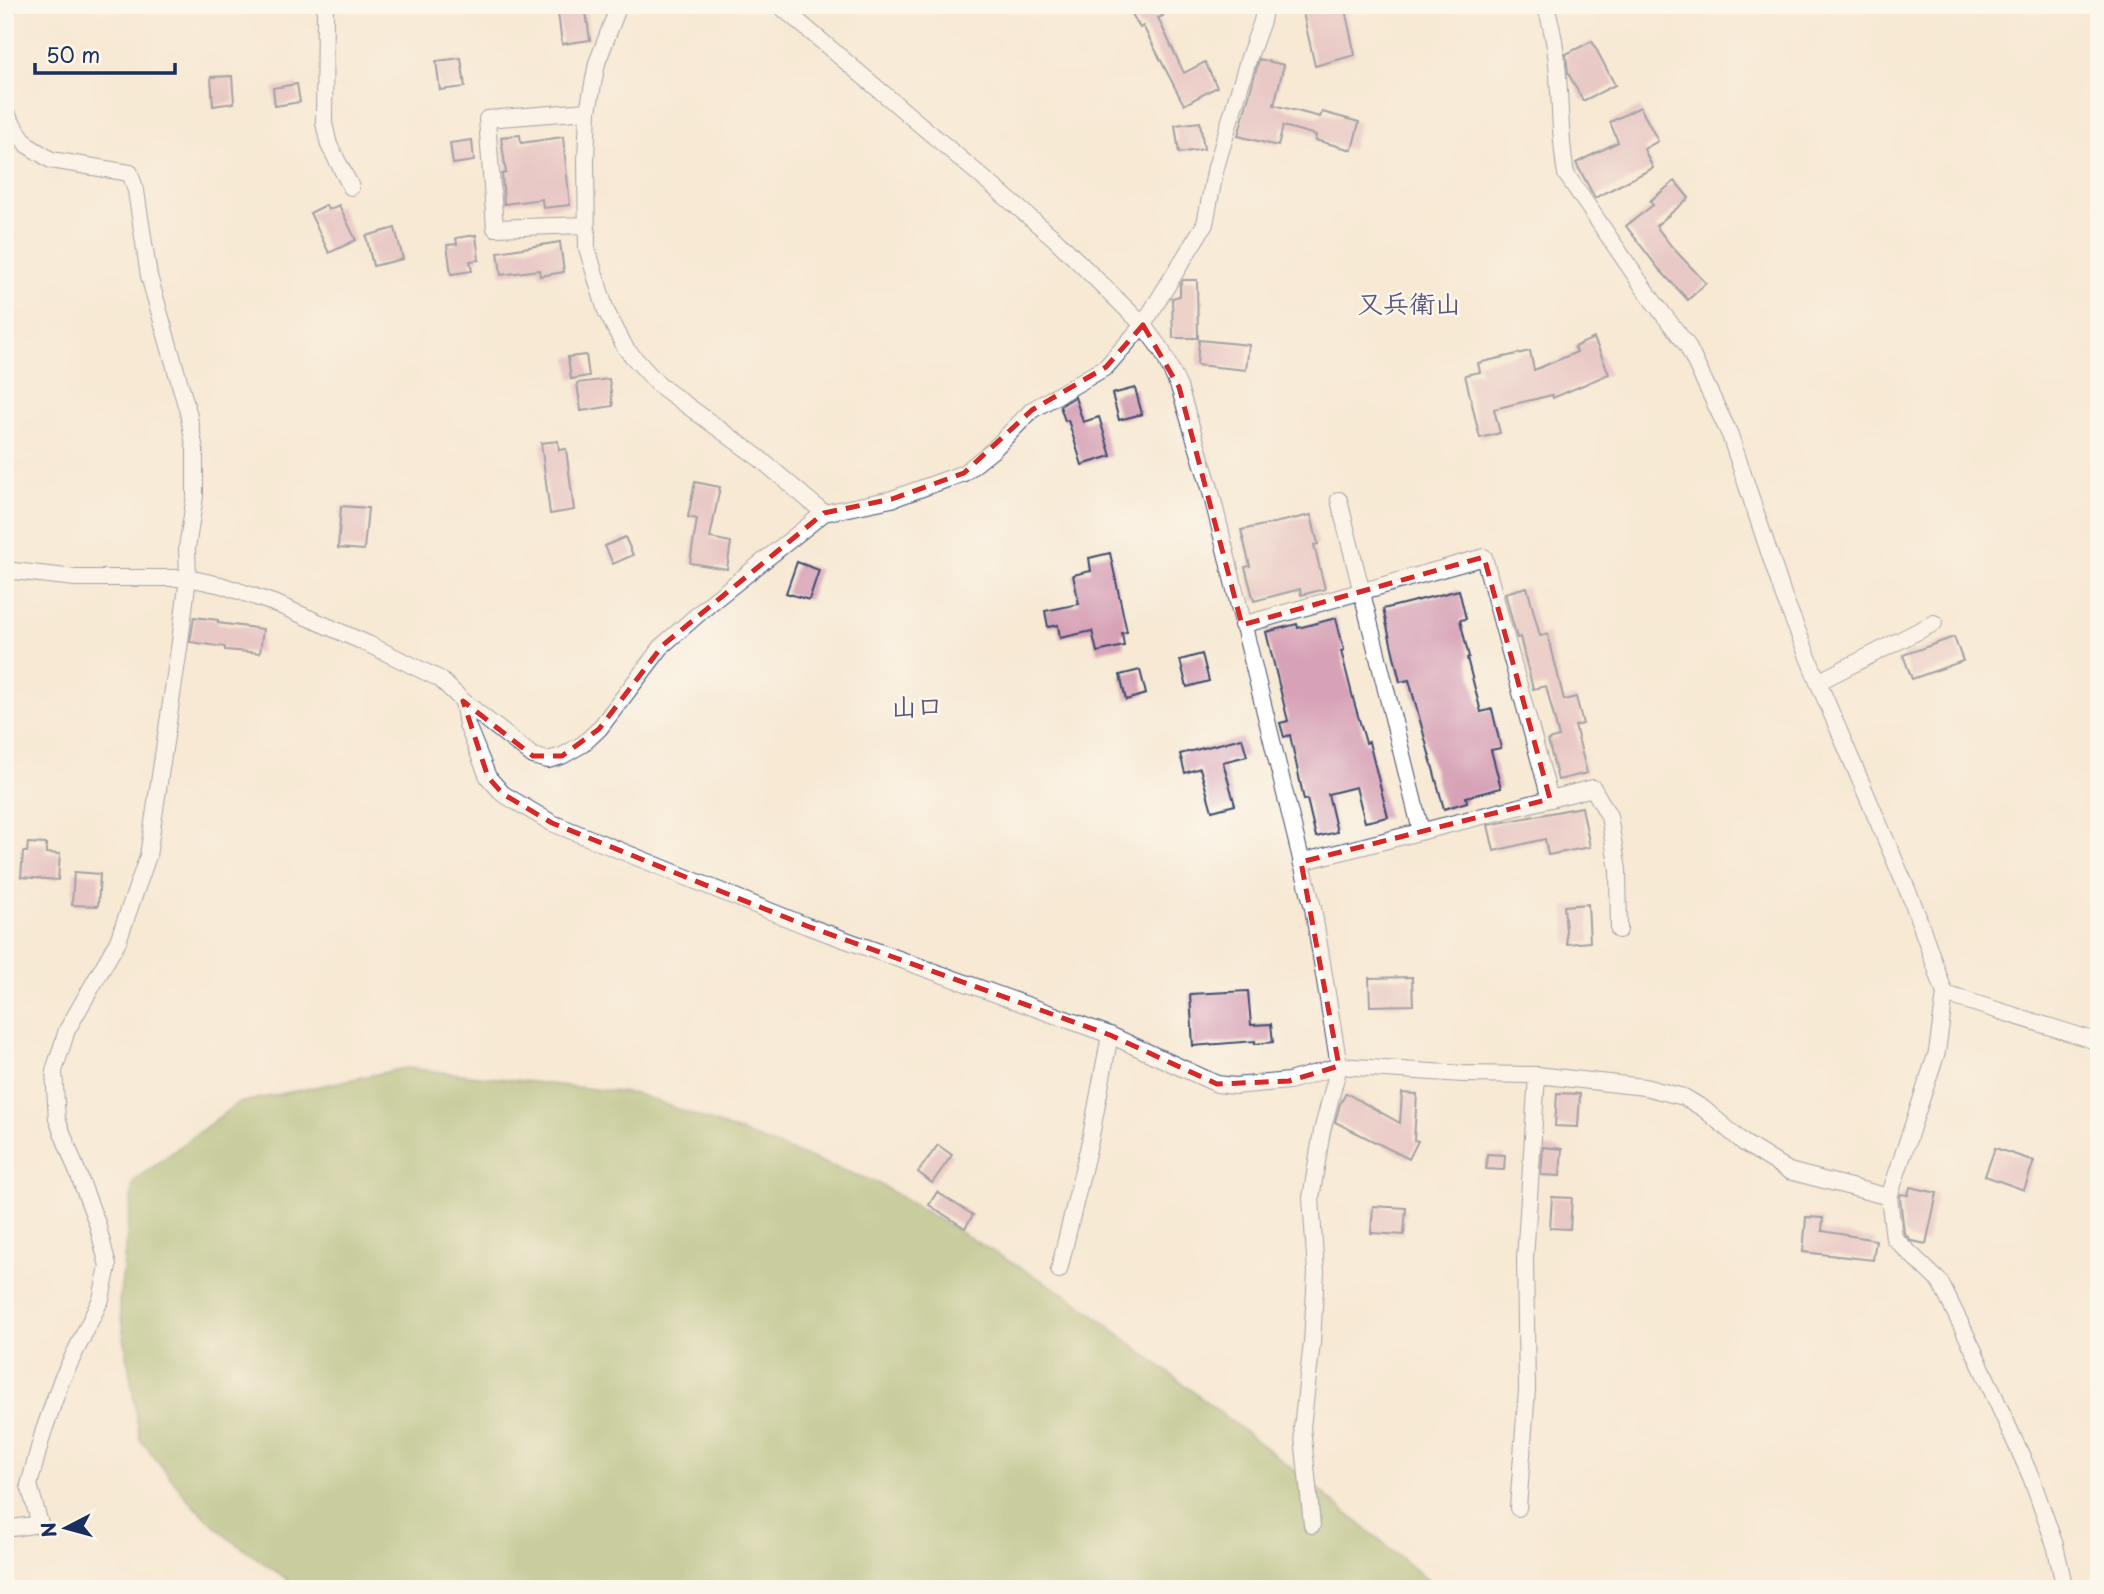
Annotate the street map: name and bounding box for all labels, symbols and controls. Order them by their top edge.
scale bar [35,32,175,76]
text: 50 m [46,38,100,70]
district label: 又兵衛山 [1357,283,1461,322]
district label: 山口 [891,686,943,725]
north arrow [32,1492,102,1562]
text: N [33,1521,63,1539]

